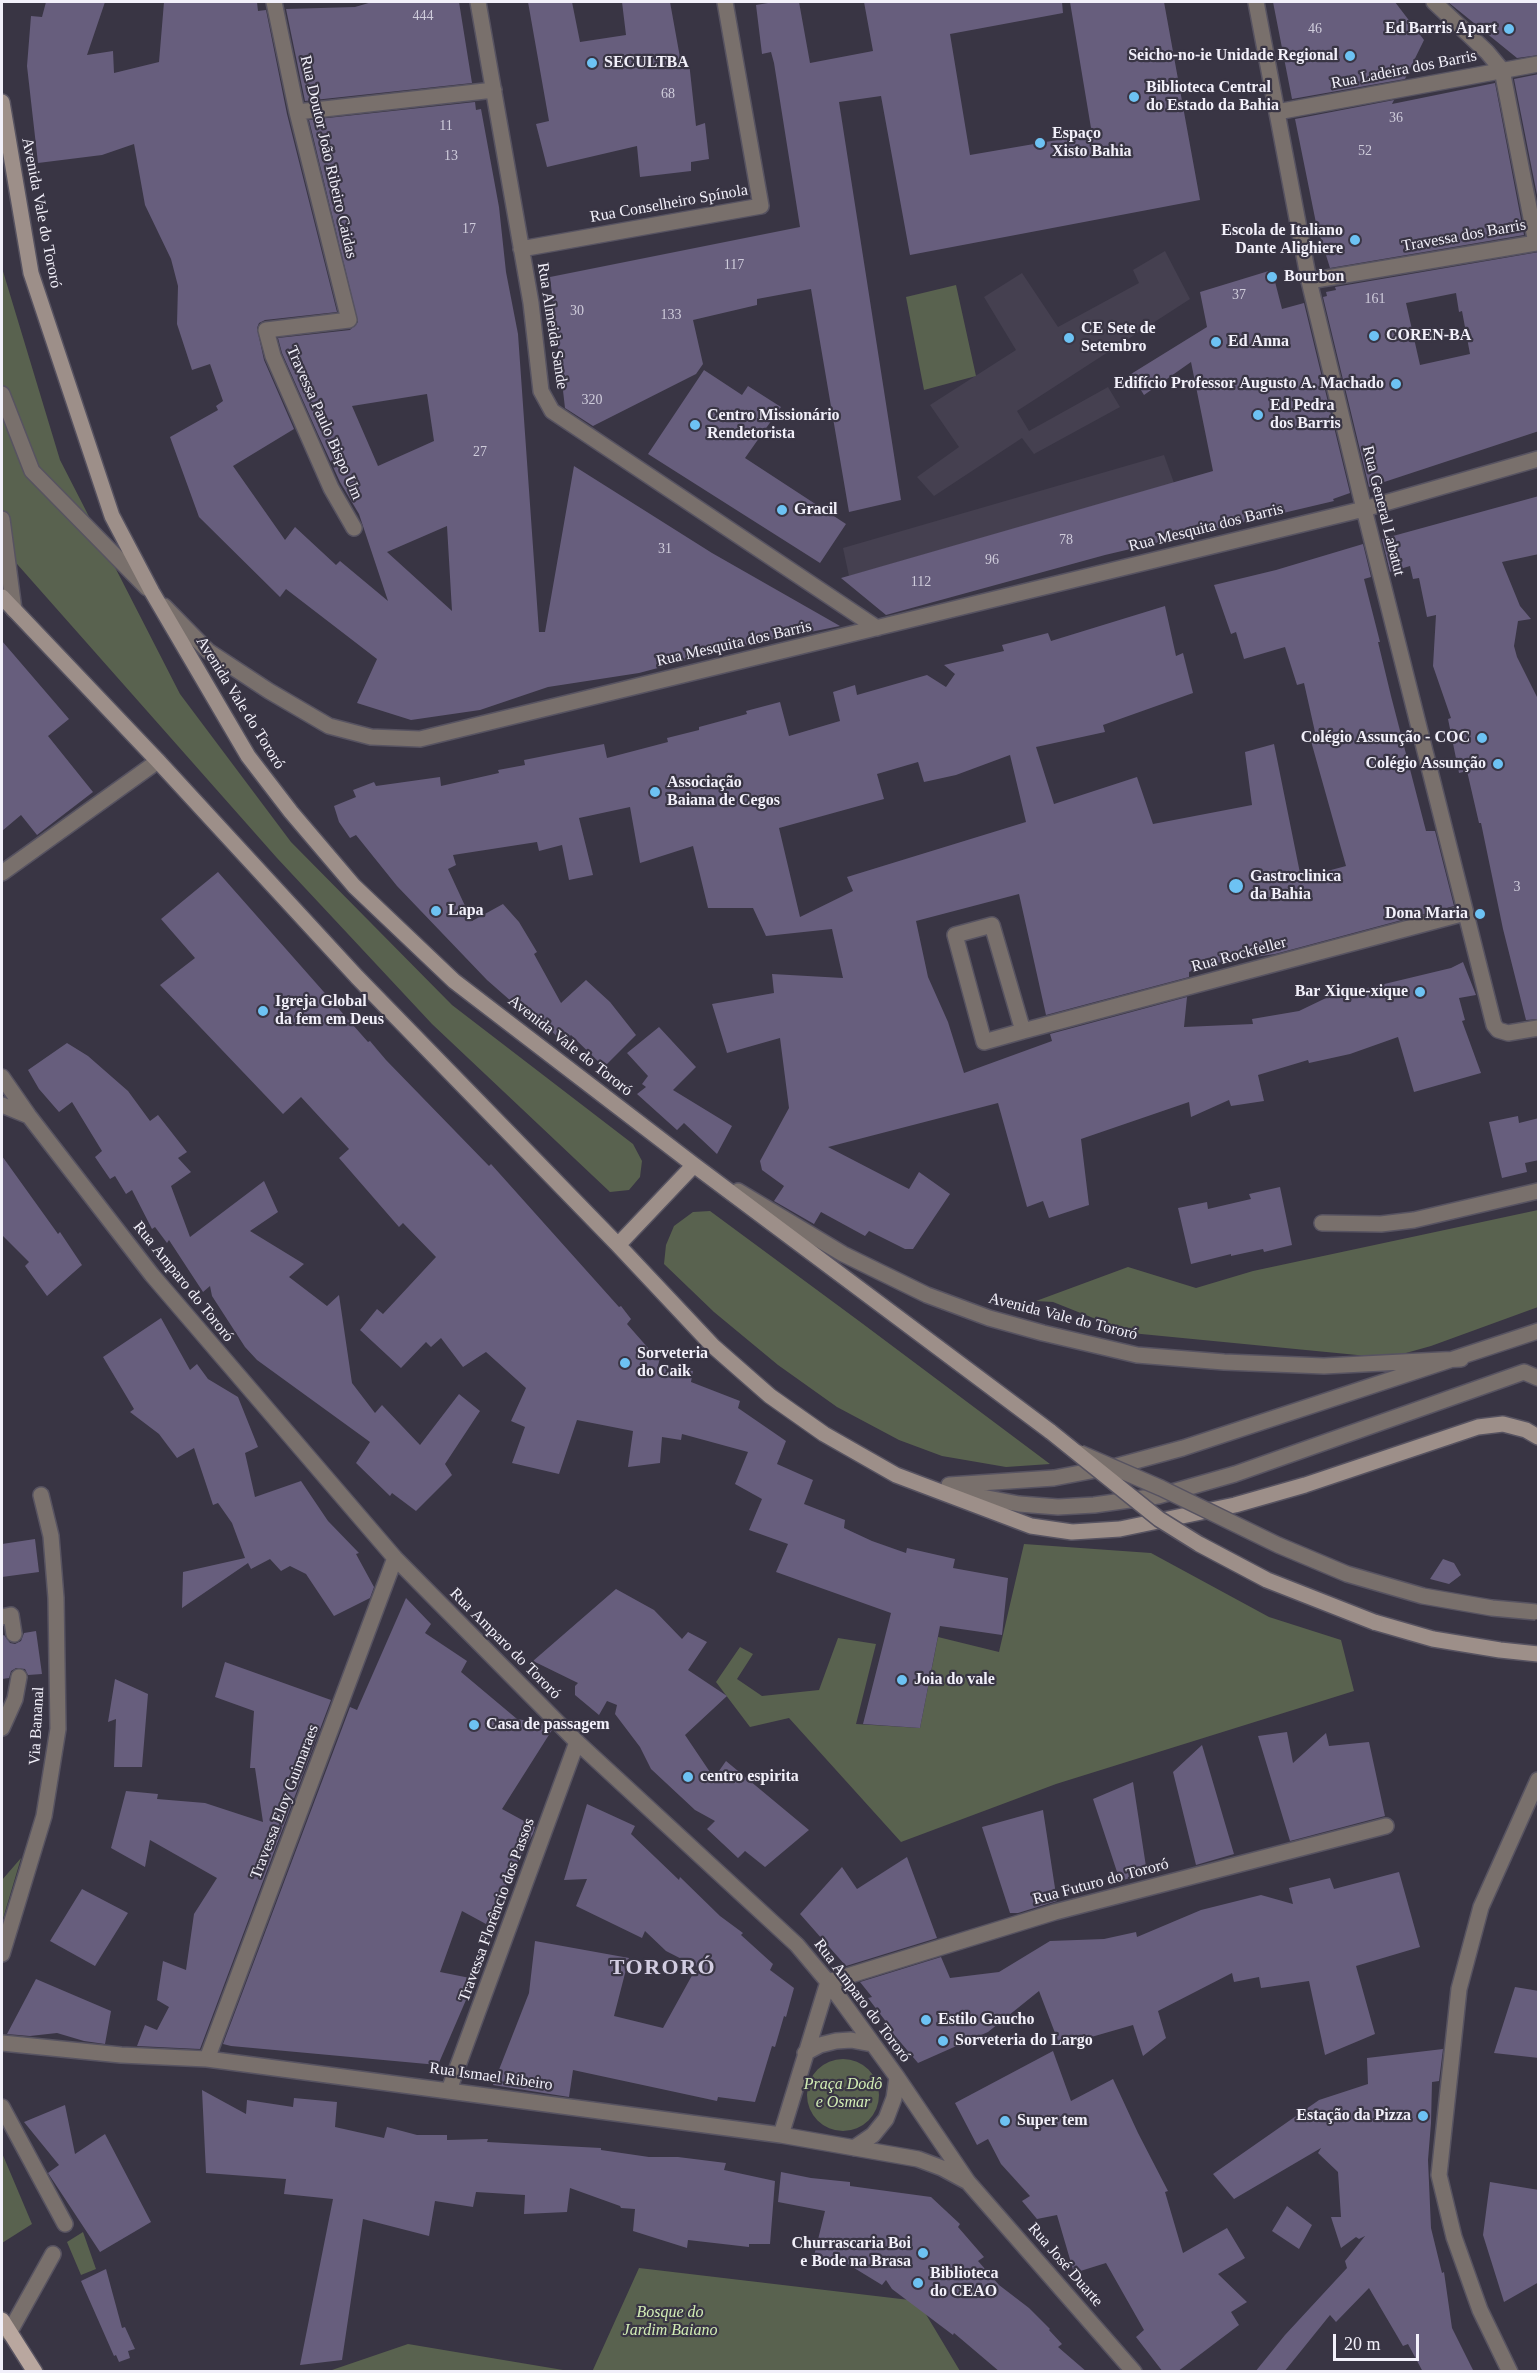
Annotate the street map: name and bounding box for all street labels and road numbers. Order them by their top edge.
street label: Rua Ladeira dos Barris [1330,46,1478,94]
street label: Rua Doutor João Ribeiro Caidas [295,54,361,260]
street label: Avenida Vale do Tororó [17,136,65,290]
street label: Rua Conselheiro Spínola [589,181,749,227]
street label: Travessa dos Barris [1400,216,1528,256]
street label: Rua Almeida Sande [533,261,571,391]
street label: Travessa Paulo Bispo Um [281,343,367,503]
street label: Rua General Labatut [1358,444,1408,578]
street label: Rua Mesquita dos Barris [1127,499,1285,557]
street label: Rua Mesquita dos Barris [655,617,813,671]
street label: Avenida Vale do Tororó [191,633,289,773]
street label: Rua Rockfeller [1190,933,1288,977]
street label: Avenida Vale do Tororó [504,991,636,1101]
street label: Rua Amparo do Tororó [128,1218,238,1346]
street label: Avenida Vale do Tororó [987,1289,1139,1345]
street label: Rua Amparo do Tororó [445,1584,565,1704]
street label: Via Bananal [25,1686,49,1766]
street label: Travessa Eloy Guimaraes [247,1722,323,1882]
street label: Travessa Florêncio dos Passos [455,1815,539,2005]
street label: Rua Futuro do Tororó [1031,1855,1171,1909]
street label: Rua Amparo do Tororó [809,1936,915,2066]
street label: Rua Ismael Ribeiro [428,2059,554,2095]
street label: Rua José Duarte [1023,2219,1107,2311]

